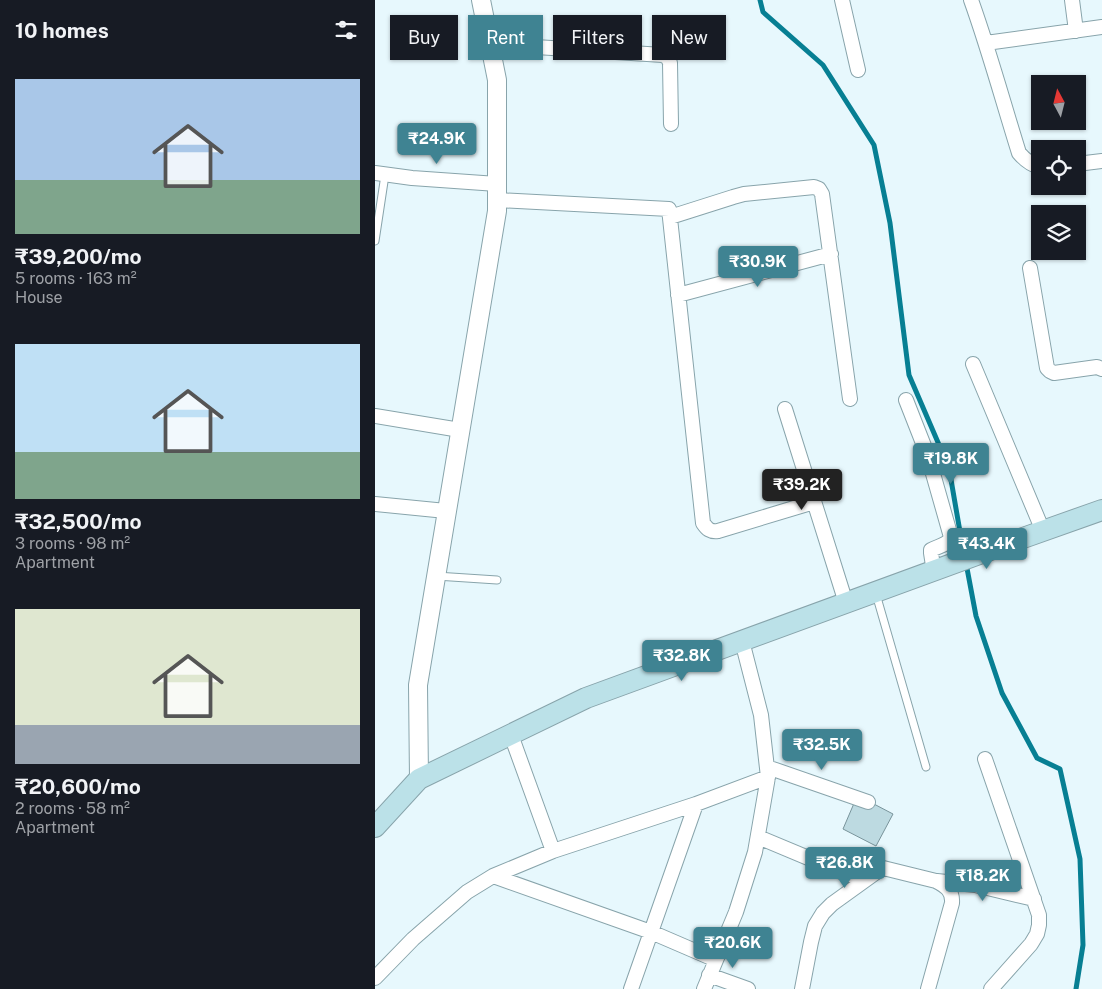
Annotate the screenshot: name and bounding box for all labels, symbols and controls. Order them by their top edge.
chip: Buy [390,15,458,60]
chip: Rent [468,15,543,60]
chip: Filters [553,15,642,60]
chip: New [652,15,726,60]
icon: filters [332,16,360,44]
text: 10 homes [15,18,109,43]
north arrow [1031,75,1086,130]
map controls [1031,75,1086,260]
icon: home [143,111,233,201]
pin: ₹24.9K [396,122,478,165]
text: ₹24.9K [408,129,466,148]
button: locate [1031,140,1086,195]
button: layers [1031,205,1086,260]
text: ₹39,200/mo [15,244,142,269]
pin: ₹30.9K [717,246,799,288]
text: ₹30.9K [729,252,787,271]
text: 5 rooms · 163 m² [15,269,137,288]
text: House [15,288,63,307]
icon: home [143,376,233,466]
pin: ₹19.8K [910,442,992,485]
text: ₹19.8K [924,449,978,468]
pin: ₹39.2K [761,468,843,511]
text: ₹39.2K [773,475,831,494]
text: ₹32,500/mo [15,509,142,534]
pin: ₹43.4K [946,528,1028,570]
text: 3 rooms · 98 m² [15,534,130,553]
text: ₹43.4K [958,534,1016,553]
text: Apartment [15,553,95,572]
pin: ₹32.8K [641,640,723,682]
icon: home [143,641,233,731]
text: ₹32.8K [653,646,711,665]
pin: ₹32.5K [781,728,863,771]
text: ₹32.5K [793,735,851,754]
text: ₹20,600/mo [15,774,141,799]
text: 2 rooms · 58 m² [15,799,130,818]
text: Apartment [15,818,95,837]
pin: ₹26.8K [804,846,886,889]
text: ₹26.8K [816,853,874,872]
pin: ₹18.2K [942,860,1024,902]
text: ₹18.2K [956,866,1010,885]
pin: ₹20.6K [692,926,774,969]
text: ₹20.6K [704,933,762,952]

